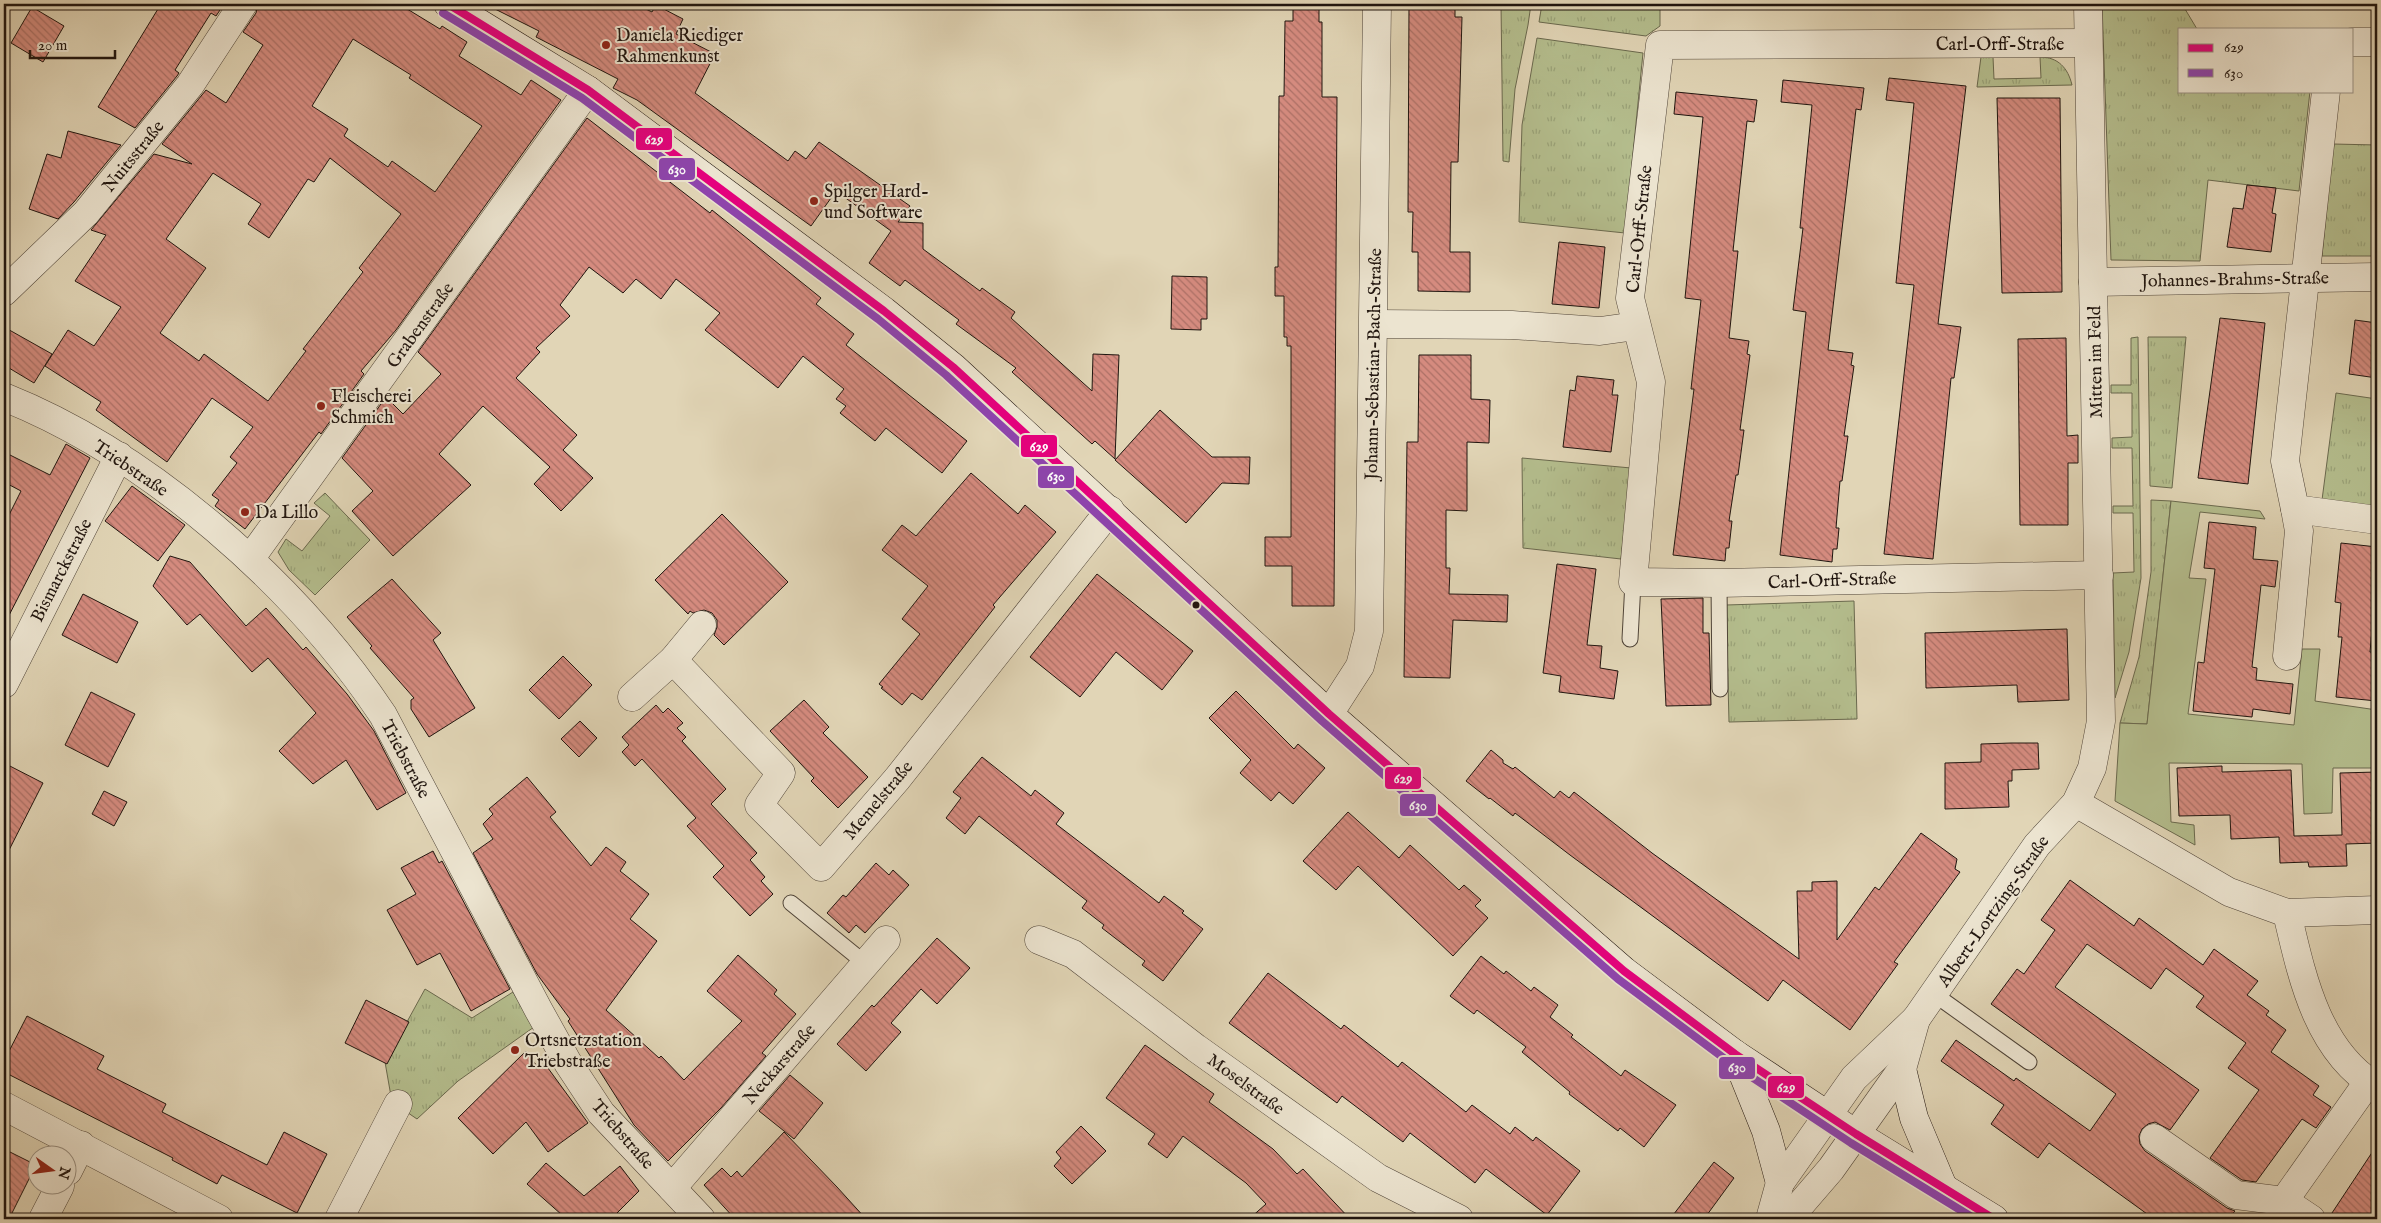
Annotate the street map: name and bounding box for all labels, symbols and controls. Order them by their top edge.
place label: Daniela Riediger Rahmenkunst [616,25,743,69]
scale bar [30,28,115,60]
legend [2178,28,2354,92]
street label: Carl-Orff-Straße [1936,34,2064,57]
text: 20 m [38,36,68,55]
text: 629 [2224,38,2244,57]
marker: Daniela Riediger Rahmenkunst [600,39,612,51]
text: 630 [2224,64,2243,83]
street label: Nuitsstraße [98,116,170,198]
line badge: 629 [635,127,673,151]
text: 629 [645,131,663,149]
line badge: 630 [658,157,696,181]
text: 630 [668,161,686,179]
street label: Carl-Orff-Straße [1622,164,1659,294]
place label: Spilger Hard- und Software [824,181,929,225]
marker: Spilger Hard- und Software [808,195,820,207]
street label: Johann-Sebastian-Bach-Straße [1361,248,1388,482]
street label: Johannes-Brahms-Straße [2139,267,2329,294]
street label: Grabenstraße [382,278,460,373]
street label: Mitten im Feld [2084,305,2109,418]
place label: Fleischerei Schmich [331,386,412,430]
marker: Fleischerei Schmich [315,400,327,412]
line badge: 629 [1020,434,1058,458]
street label: Triebstraße [88,436,172,503]
text: 629 [1030,438,1048,456]
line badge: 630 [1037,465,1075,489]
text: 630 [1047,468,1065,486]
place label: Da Lillo [255,502,319,525]
marker: Da Lillo [239,506,251,518]
street label: Bismarckstraße [26,515,98,626]
street label: Carl-Orff-Straße [1767,568,1897,595]
unlabelled marker [1191,600,1201,610]
street label: Triebstraße [374,717,435,803]
street label: Memelstraße [839,757,919,845]
line badge: 629 [1384,766,1422,790]
text: 629 [1394,770,1412,788]
line badge: 630 [1399,793,1437,817]
text: 630 [1409,797,1427,815]
street label: Albert-Lortzing-Straße [1933,832,2055,993]
street label: Neckarstraße [739,1020,821,1110]
place label: Ortsnetzstation Triebstraße [525,1030,642,1074]
marker: Ortsnetzstation Triebstraße [509,1044,521,1056]
street label: Moselstraße [1202,1049,1288,1121]
line badge: 630 [1718,1056,1756,1080]
text: 630 [1728,1059,1746,1077]
line badge: 629 [1767,1075,1805,1099]
text: 629 [1777,1079,1795,1097]
street label: Triebstraße [585,1095,659,1175]
north arrow [28,1146,78,1196]
text: N [53,1164,74,1181]

